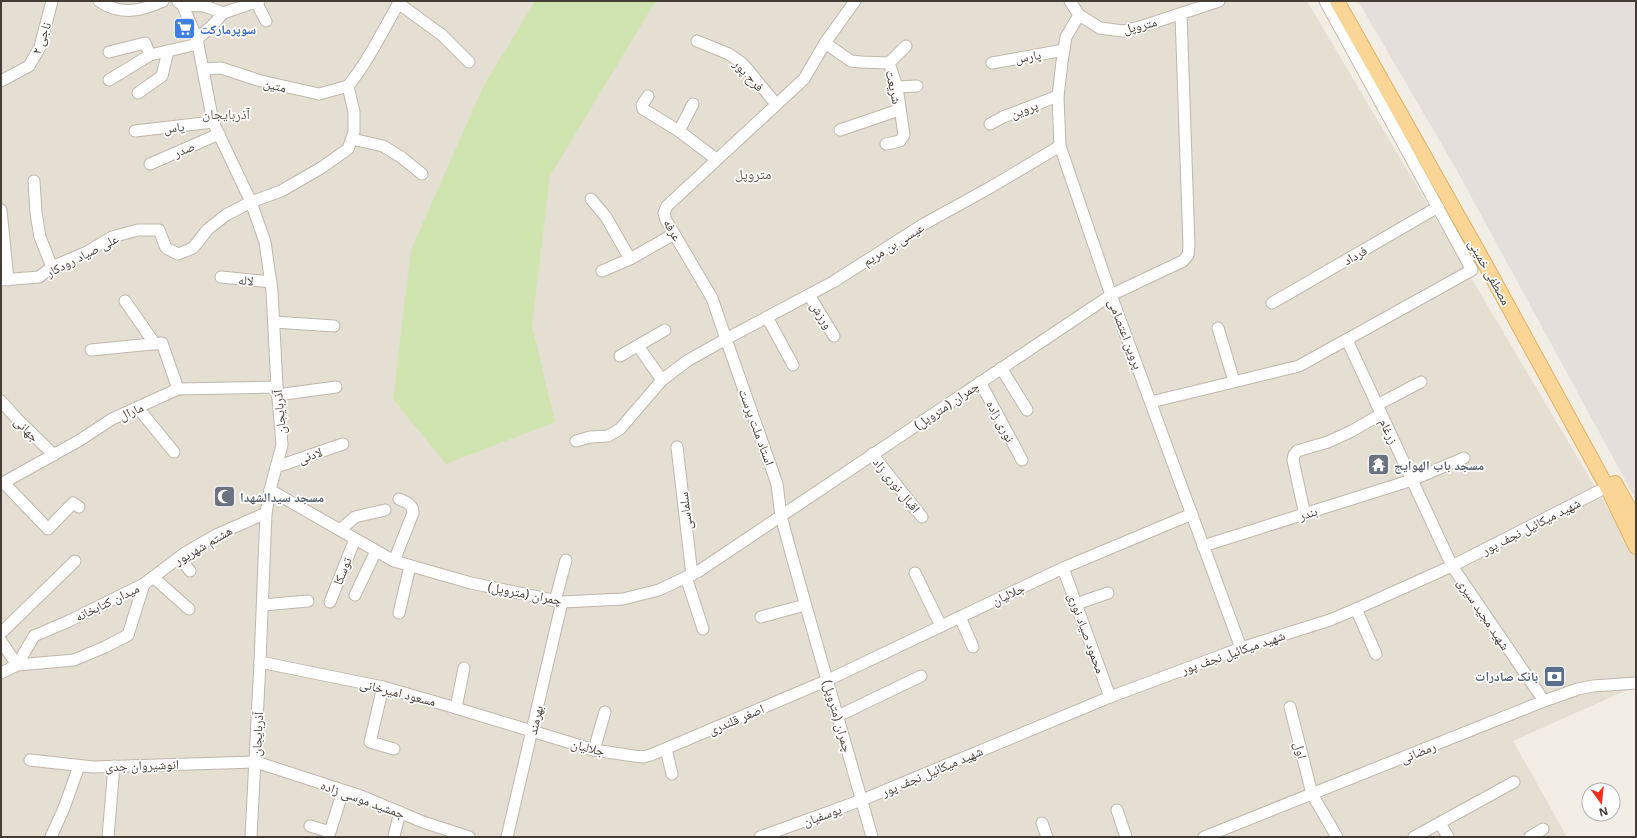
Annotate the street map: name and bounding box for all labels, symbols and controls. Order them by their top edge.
street label: متروپل [1121,12,1159,38]
supermarket icon: سوپرمارکت [171,16,197,42]
street label: ناجی ۲ [27,19,55,57]
place label: سوپرمارکت [200,20,256,38]
street label: پارس [1014,45,1043,67]
street label: فرح پور [728,54,769,96]
street label: شریعت [882,68,906,106]
street label: متین [262,73,288,97]
street label: پروین [1008,96,1040,122]
district label: آذربایجان [202,104,250,123]
street label: یاس [163,117,185,137]
street label: صدر [170,137,197,162]
district label: متروپل [735,164,771,183]
street label: عرفه [659,215,687,245]
street label: عیسی بن مریم [859,218,927,270]
street label: علی صیاد رودکار [42,229,122,281]
street label: مصطفی خمینی [1465,236,1516,308]
street label: فرداد [1340,241,1370,269]
street label: لاله [237,270,255,290]
street label: پروین اعتصامی [1104,296,1148,372]
street label: ورزش [807,298,837,332]
street label: چمران (متروپل) [910,377,982,433]
street label: استاد ملت پرست [735,386,779,468]
street label: آذربایجان [268,388,290,435]
street label: نوری زاده [983,397,1019,445]
street label: مارال [116,398,146,424]
street label: جهانی [10,412,44,446]
street label: زرغام [1375,415,1403,447]
street label: لادنی [295,442,325,468]
temple icon: مسجد باب الهوایج [1366,452,1392,478]
street label: اقبال نوری زاد [869,454,925,516]
place label: مسجد باب الهوایج [1394,456,1484,474]
mosque icon: مسجد سیدالشهدا [212,484,238,510]
place label: مسجد سیدالشهدا [240,488,324,506]
street label: سلماسی [674,491,696,531]
street label: شهید میکائیل نجف پور [1478,493,1584,559]
street label: بندر [1295,502,1320,525]
street label: هشتم شهریور [170,521,235,569]
street label: توسکا [329,554,356,587]
street label: شهید مجید سیری [1453,575,1515,653]
street label: چمران (متروپل) [487,577,563,609]
street label: میدان کتابخانه [72,579,142,625]
street label: جلالیان [989,579,1027,609]
street label: محمود صیاد نوری [1064,590,1110,676]
street label: شهید میکائیل نجف پور [1178,626,1287,679]
bank icon: بانک صادرات [1541,663,1567,689]
place label: بانک صادرات [1475,667,1538,685]
street label: مسعود امیرخانی [358,674,438,710]
street label: چمران (متروپل) [819,678,857,754]
street label: اصغر قلندری [705,699,767,739]
street label: بهرمند [523,704,547,736]
street label: آذربایجان [247,711,267,757]
street label: جلالیان [569,734,607,760]
street label: رمضانی [1398,737,1438,767]
street label: اول [1290,740,1312,760]
street label: شهید میکائیل نجف پور [878,741,986,801]
street label: انوشیروان جدی [105,755,179,775]
street label: جمشید موسی زاده [319,775,407,823]
north arrow [1581,782,1621,822]
street label: یوسفیان [800,800,844,830]
text: N [1597,804,1610,821]

